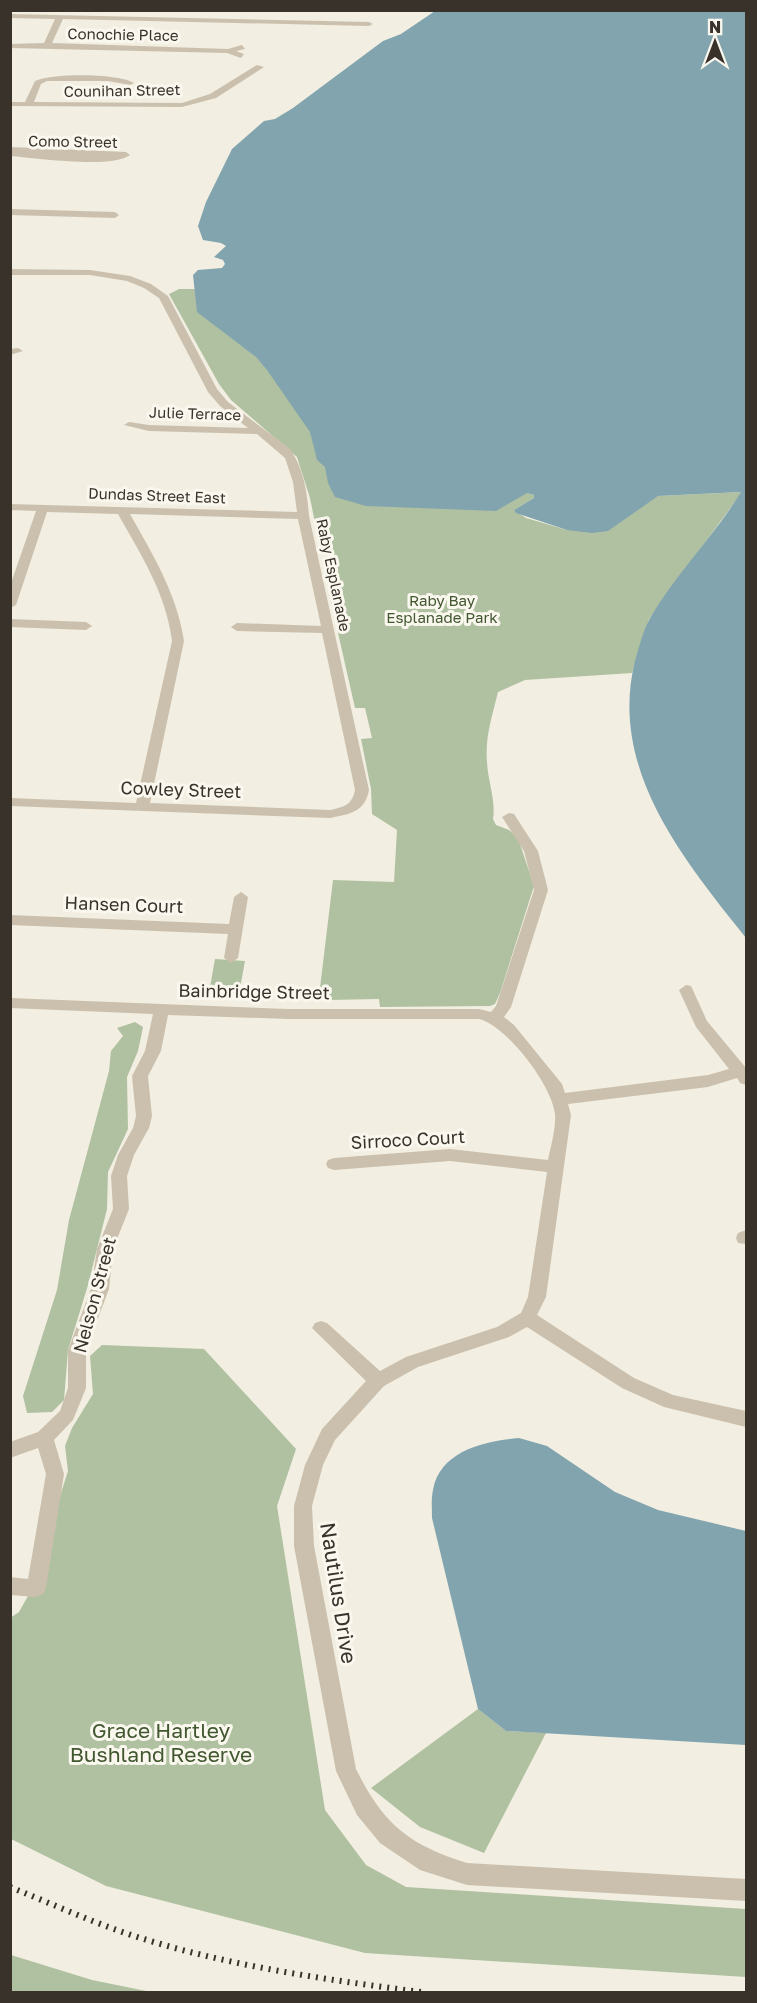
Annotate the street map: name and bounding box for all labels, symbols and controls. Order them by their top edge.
north arrow [685,12,745,72]
text: N [709,17,721,37]
street label: Conochie Place [67,24,179,44]
street label: Counihan Street [64,80,180,100]
street label: Como Street [28,131,118,151]
street label: Julie Terrace [149,402,242,424]
street label: Dundas Street East [88,484,226,506]
street label: Raby Esplanade [313,517,355,633]
park label: Raby Bay Esplanade Park [386,591,498,626]
street label: Cowley Street [120,776,242,802]
street label: Hansen Court [64,891,184,917]
street label: Bainbridge Street [178,979,330,1003]
street label: Sirroco Court [350,1125,466,1153]
street label: Nelson Street [68,1234,120,1355]
street label: Nautilus Drive [315,1520,363,1665]
park label: Grace Hartley Bushland Reserve [70,1717,252,1767]

